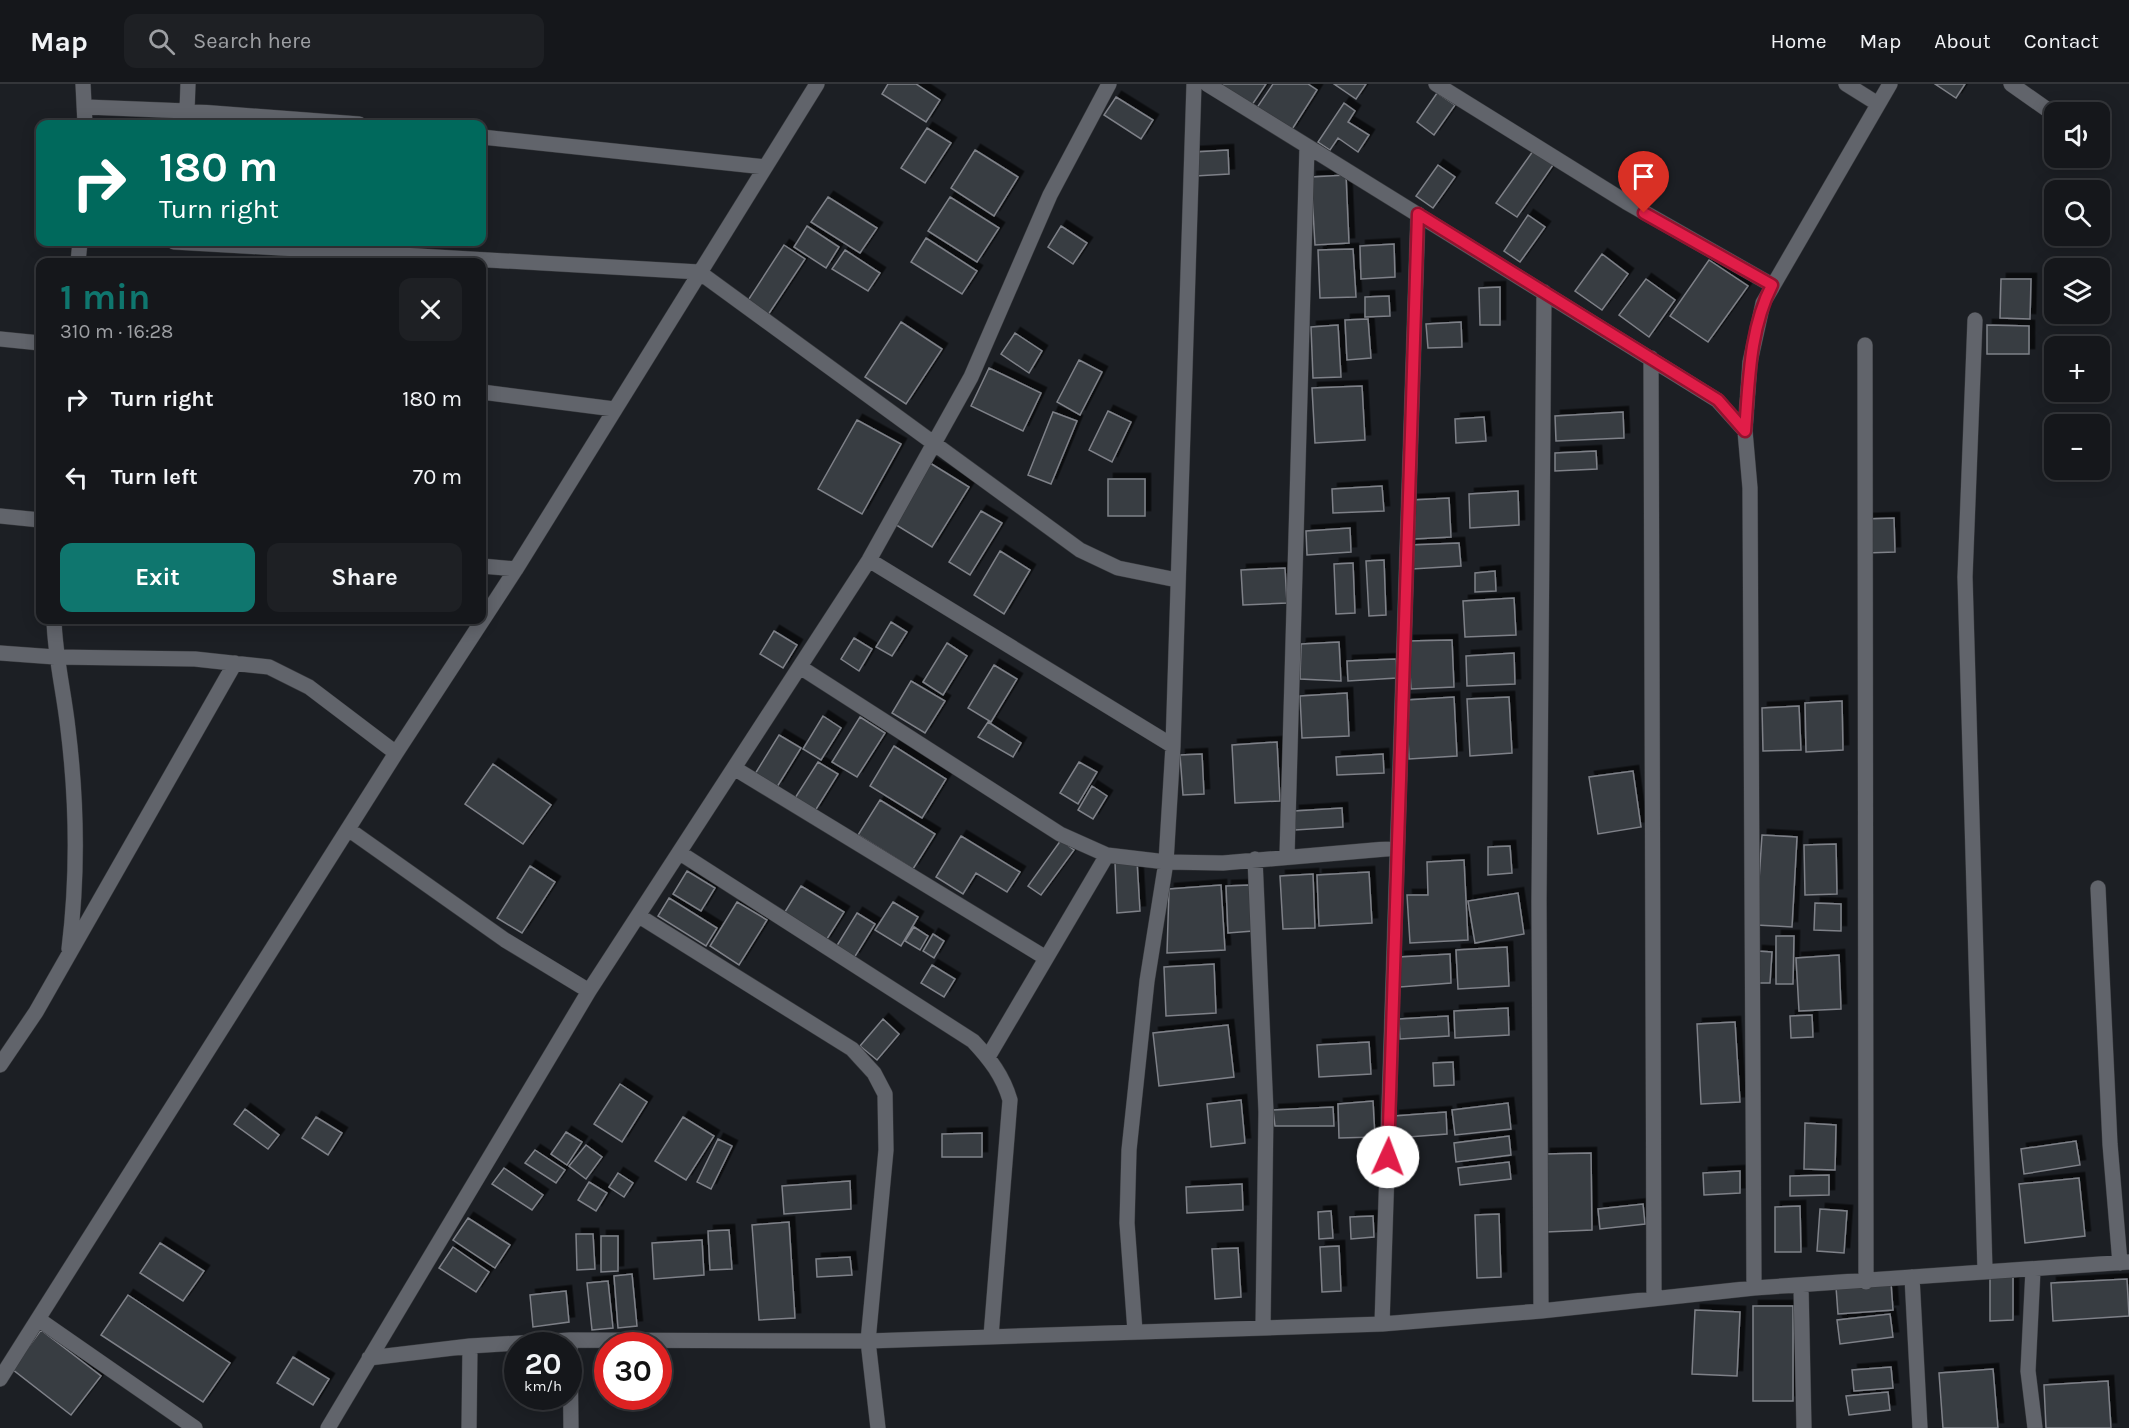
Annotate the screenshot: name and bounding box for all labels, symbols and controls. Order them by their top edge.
search box [124,14,544,68]
text: Map [30,25,88,58]
icon: search [145,25,178,58]
text: Search here [193,28,311,54]
text: Home [1771,29,1827,53]
text: Map [1860,29,1901,53]
text: About [1934,29,1991,53]
text: Contact [2024,29,2099,53]
map controls [2044,102,2110,480]
button: sound [2044,102,2110,168]
text: 180 m [159,142,278,192]
icon: right [60,144,138,222]
pin [1618,151,1669,213]
icon: arrive [1627,160,1660,193]
button: search [2044,180,2110,246]
text: Turn right [159,193,279,225]
button: layers [2044,258,2110,324]
text: 1 min [60,276,150,318]
button: close [399,278,462,341]
text: 310 m · 16:28 [60,320,173,343]
button: + [2044,336,2110,402]
icon: right [60,383,93,416]
text: Turn right [111,386,214,412]
text: 180 m [402,386,462,412]
button: − [2044,414,2110,480]
icon: left [60,461,93,494]
text: Turn left [111,464,198,490]
text: 70 m [413,464,462,490]
button: Exit [60,543,255,612]
button: Share [267,543,462,612]
position arrow [1356,1125,1420,1189]
speed limit sign: 30 [594,1332,672,1410]
text: 20 [524,1346,562,1382]
text: km/h [524,1377,562,1395]

